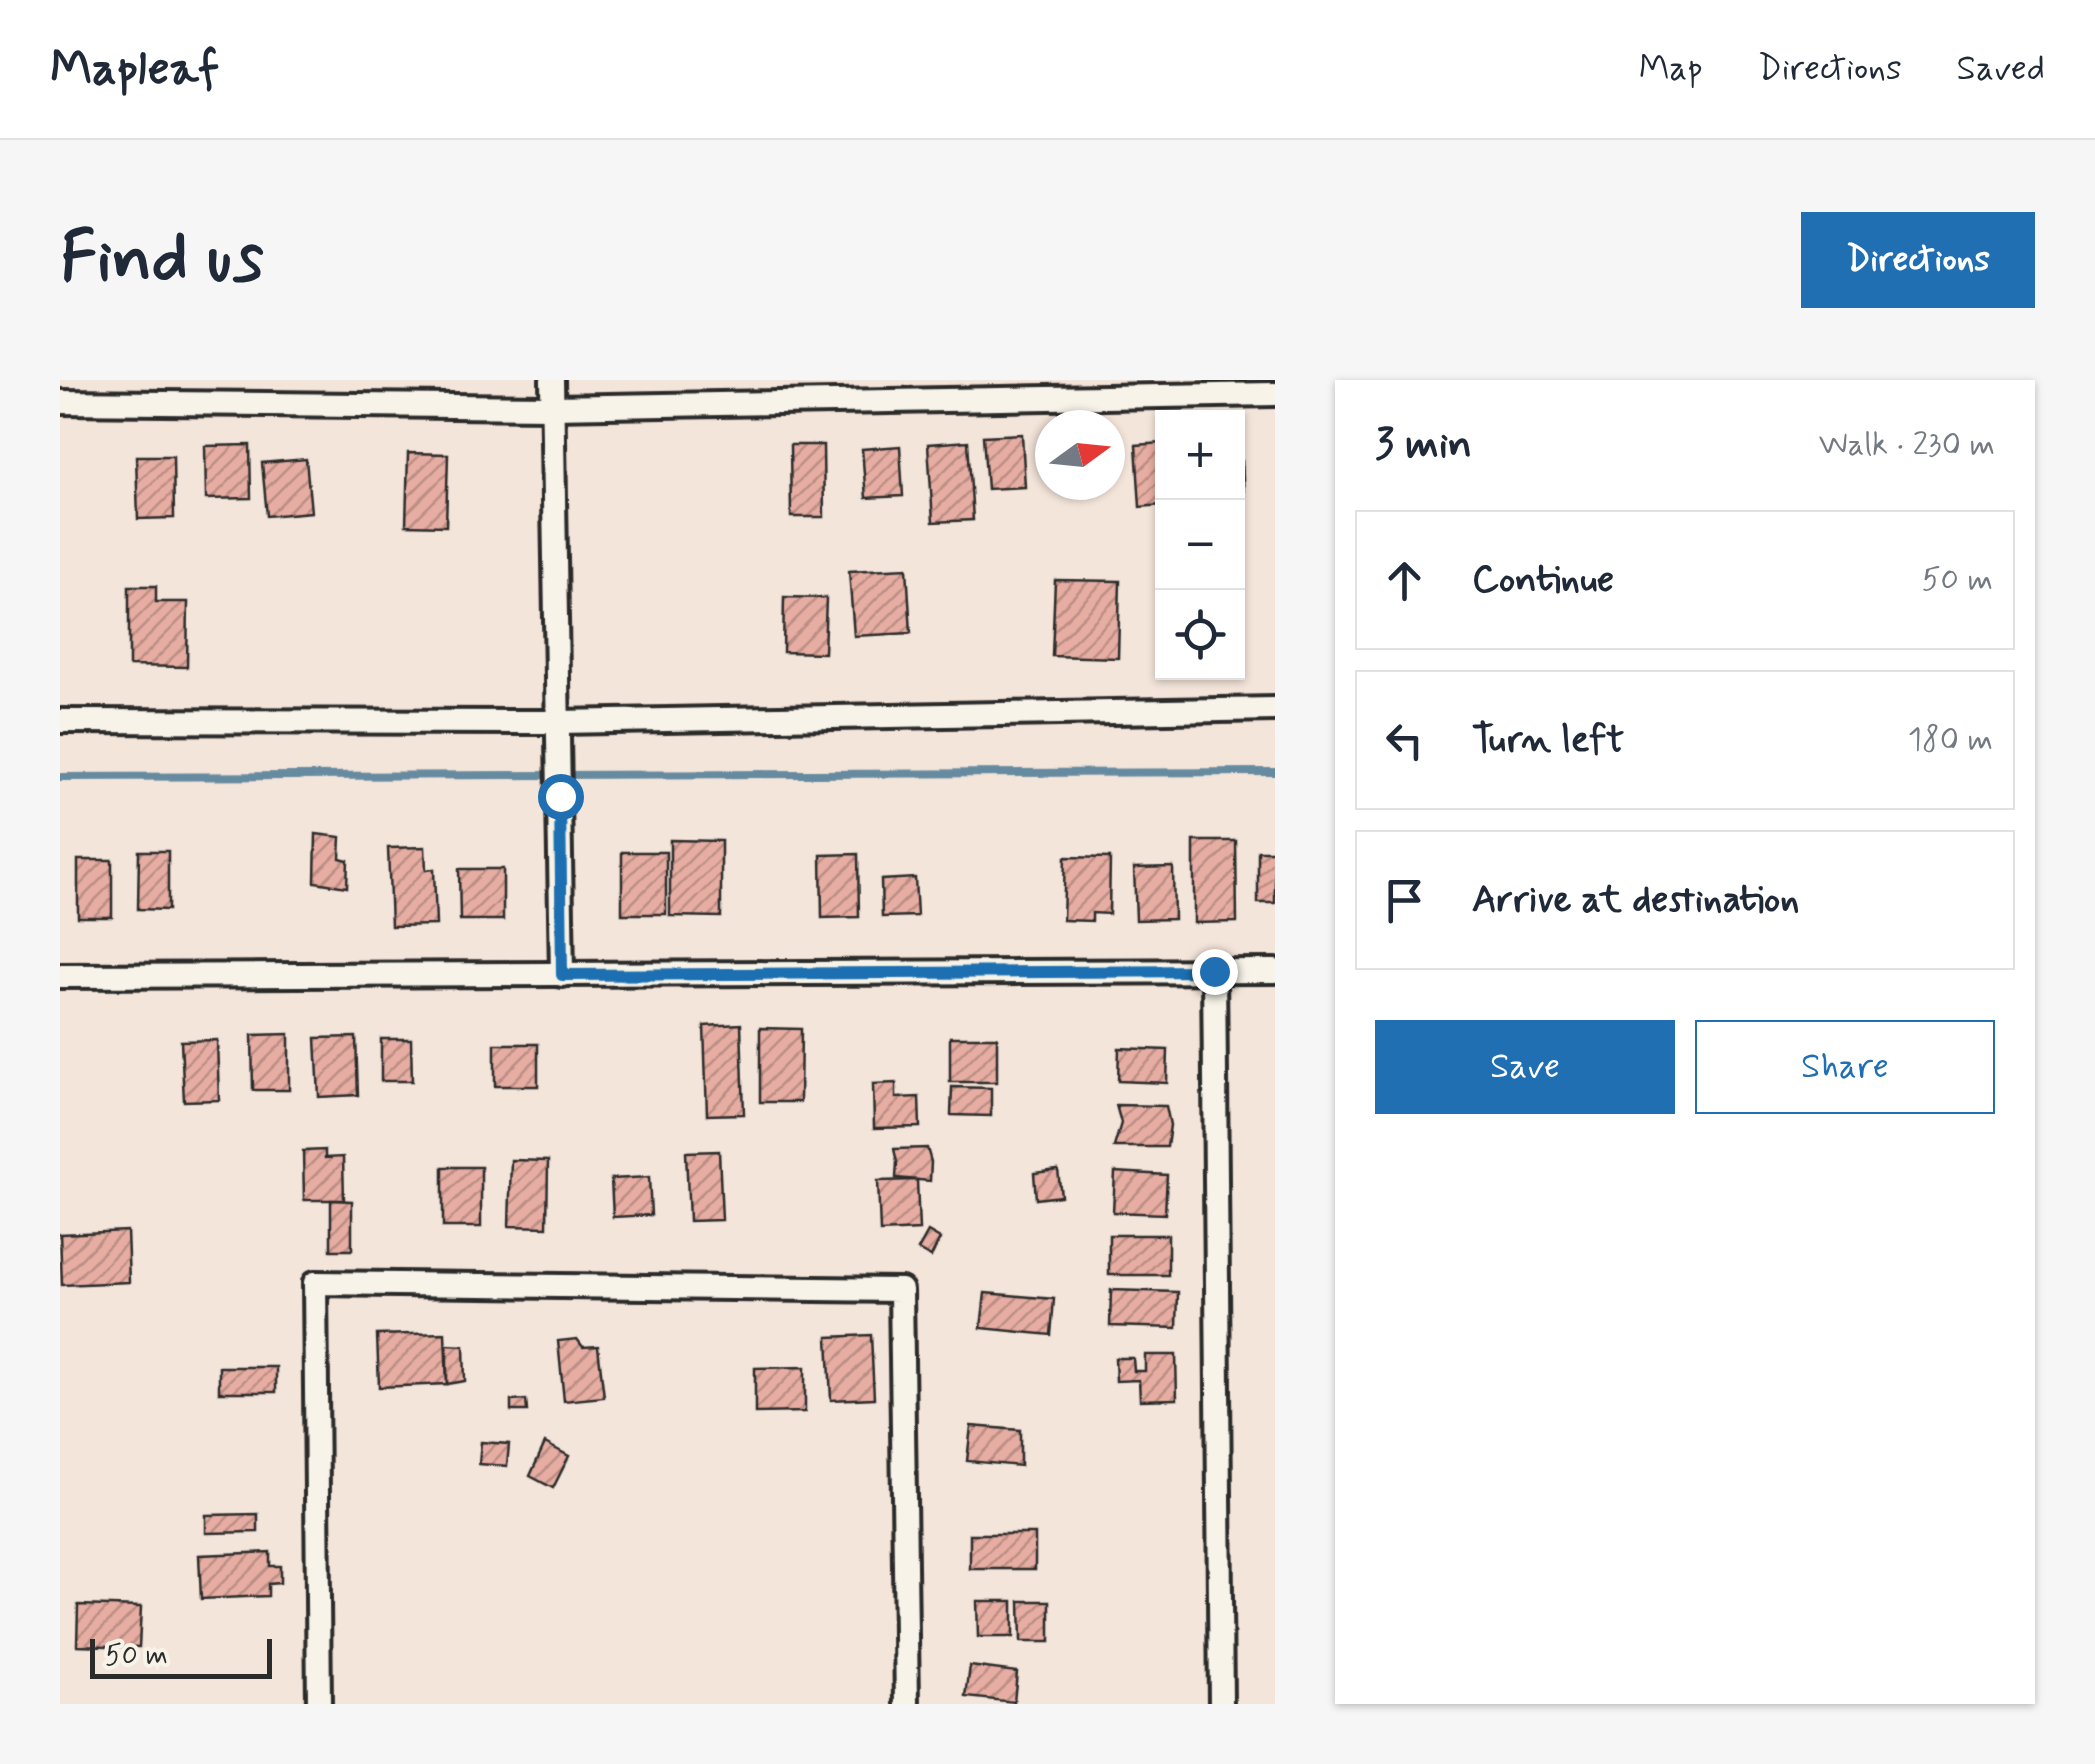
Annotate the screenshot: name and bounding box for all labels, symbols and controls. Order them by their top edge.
text: Mapleaf [50,38,219,101]
text: Map [1639,46,1703,92]
text: Directions [1758,46,1902,92]
text: Saved [1957,46,2045,92]
button: Directions [1801,212,2035,308]
text: Find us [60,214,264,306]
north arrow [1035,410,1125,500]
map controls [1155,410,1245,680]
button: + [1155,410,1245,500]
text: 3 min [1375,418,1472,473]
text: Walk · 230 m [1819,424,1995,466]
button: − [1155,500,1245,590]
icon: ahead [1377,553,1432,608]
text: Continue [1472,556,1614,605]
text: 50 m [1921,559,1993,601]
button: locate [1155,590,1245,680]
icon: left [1377,713,1432,768]
text: Turn left [1472,716,1624,765]
text: 180 m [1908,719,1993,761]
route start [538,774,584,820]
icon: arrive [1377,873,1432,928]
text: Arrive at destination [1472,876,1799,925]
route end [1192,949,1238,995]
button: Save [1375,1020,1675,1114]
button: Share [1695,1020,1995,1114]
scale bar [90,1634,272,1678]
text: 50 m [105,1638,168,1675]

